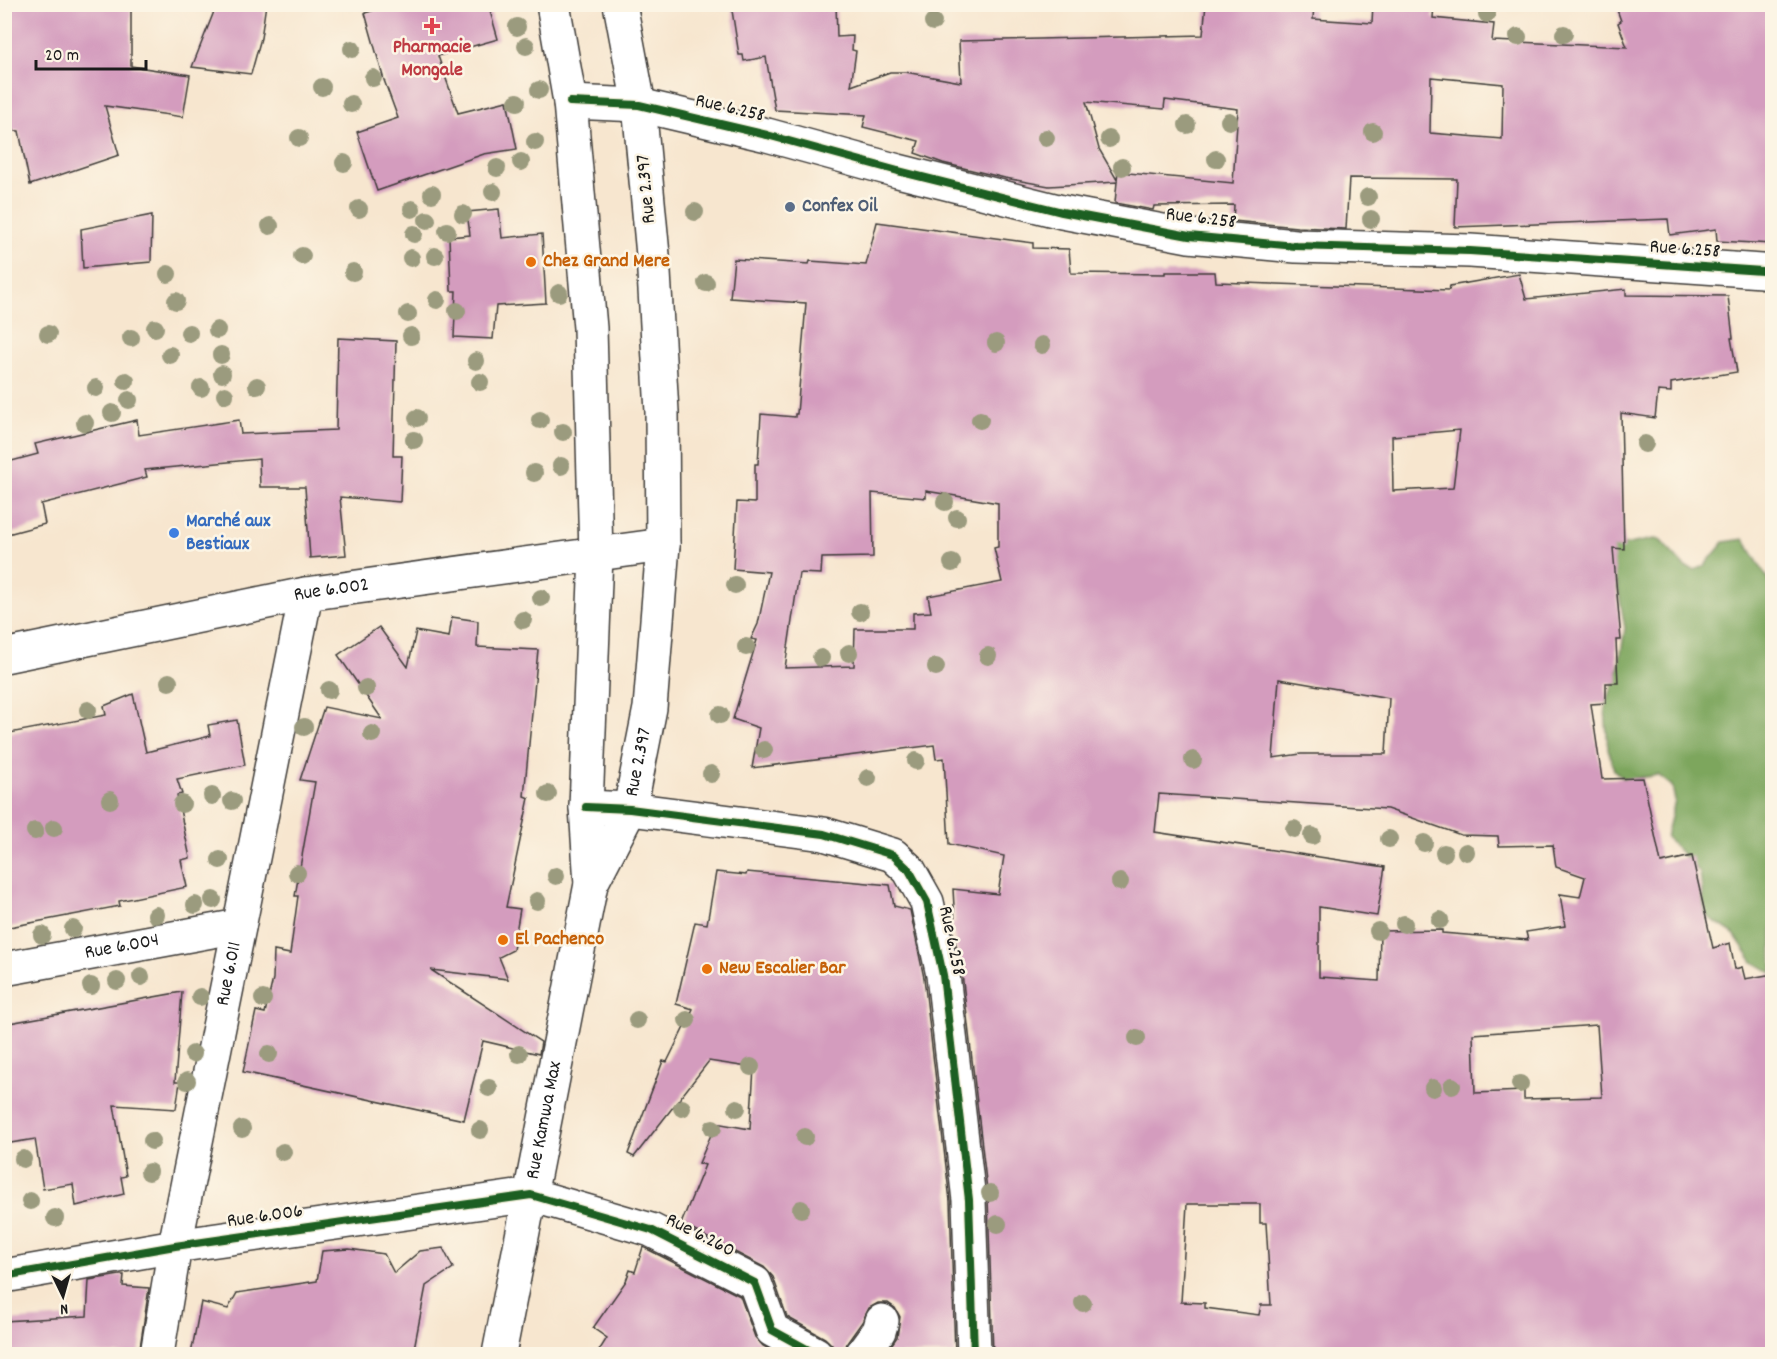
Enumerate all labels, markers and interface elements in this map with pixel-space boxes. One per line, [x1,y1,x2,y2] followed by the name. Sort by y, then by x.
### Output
[425,19,439,33] marker: Pharmacie Mongale
[36,33,146,71] scale bar
[393,34,472,85] place label: Pharmacie Mongale
[45,44,79,69] text: 20 m
[692,87,768,131] street label: Rue 6.258
[630,153,664,225] street label: Rue 2.397
[802,193,878,221] place label: Confex Oil
[783,200,797,214] marker: Confex Oil
[1164,201,1238,237] street label: Rue 6.258
[1649,234,1721,266] street label: Rue 6.258
[543,248,670,276] place label: Chez Grand Mere
[524,255,538,269] marker: Chez Grand Mere
[186,508,271,559] place label: Marché aux Bestiaux
[167,526,181,540] marker: Marché aux Bestiaux
[291,572,371,610] street label: Rue 6.002
[619,726,660,799] street label: Rue 2.397
[930,903,972,979] street label: Rue 6.258
[515,926,604,954] place label: El Pachenco
[83,927,161,968] street label: Rue 6.004
[496,933,510,947] marker: El Pachenco
[210,939,250,1008] street label: Rue 6.011
[719,955,846,983] place label: New Escalier Bar
[700,962,714,976] marker: New Escalier Bar
[519,1058,570,1182] street label: Rue Kamwa Max
[225,1198,305,1236] street label: Rue 6.006
[661,1207,739,1265] street label: Rue 6.260
[33,1266,93,1326] north arrow
[59,1297,69,1320] text: N

